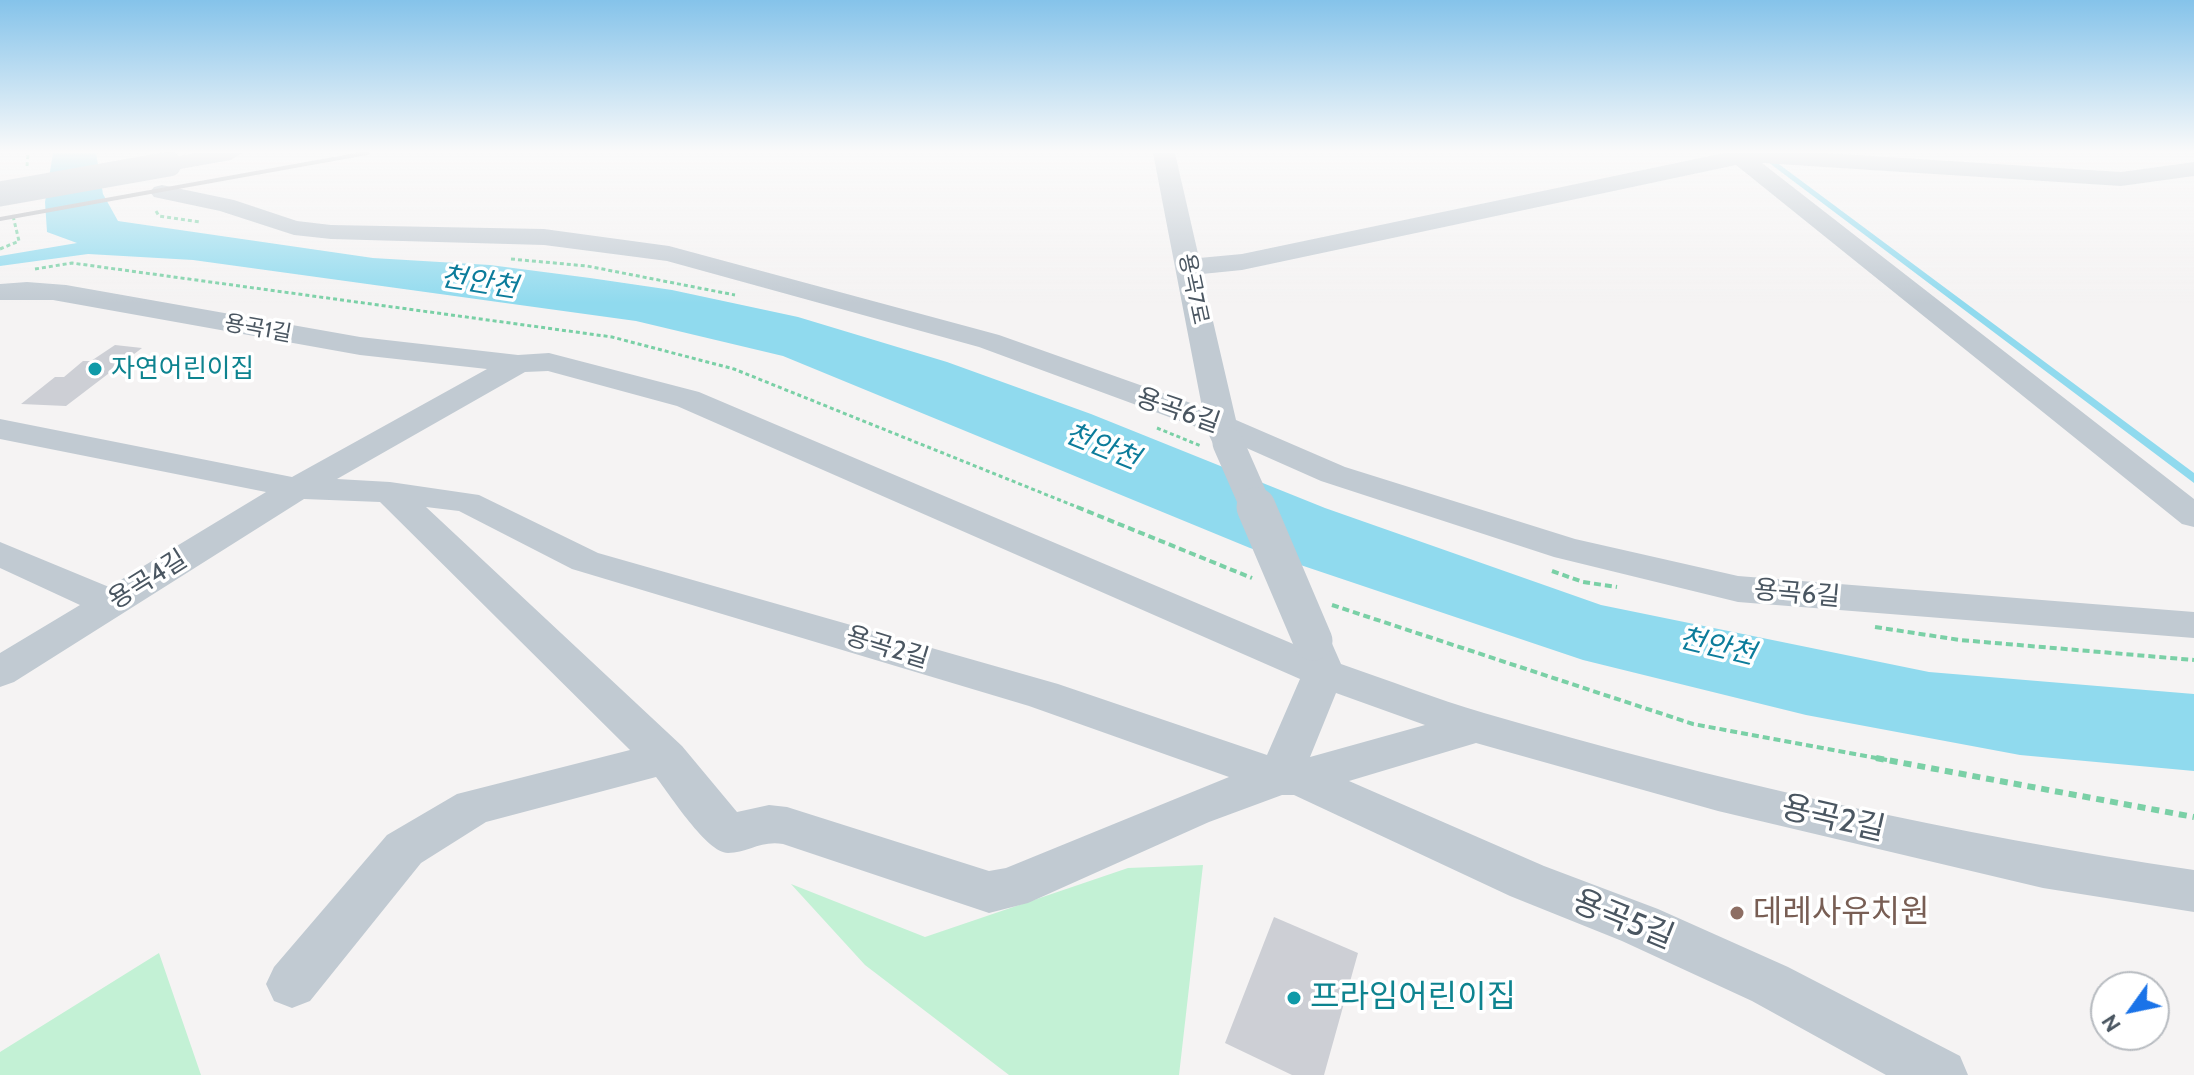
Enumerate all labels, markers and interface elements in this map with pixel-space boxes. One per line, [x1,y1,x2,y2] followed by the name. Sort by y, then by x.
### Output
[1173,251,1213,327] street label: 용곡7로
[438,260,520,306] water label: 천안천
[222,310,294,348] street label: 용곡1길
[111,353,255,385] place label: 자연어린이집
[86,360,104,378] marker: 자연어린이집
[1132,382,1224,440] street label: 용곡6길
[1060,417,1144,477] water label: 천안천
[103,544,193,616] street label: 용곡4길
[1753,575,1841,613] street label: 용곡6길
[842,621,932,675] street label: 용곡2길
[1676,622,1758,672] water label: 천안천
[1777,788,1889,850] street label: 용곡2길
[1567,882,1679,958] street label: 용곡5길
[1753,894,1930,932] place label: 데레사유치원
[1728,904,1746,922] marker: 데레사유치원
[2090,971,2170,1051] north arrow
[1310,979,1516,1017] place label: 프라임어린이집
[1285,989,1303,1007] marker: 프라임어린이집
[2096,1009,2127,1037] text: N

